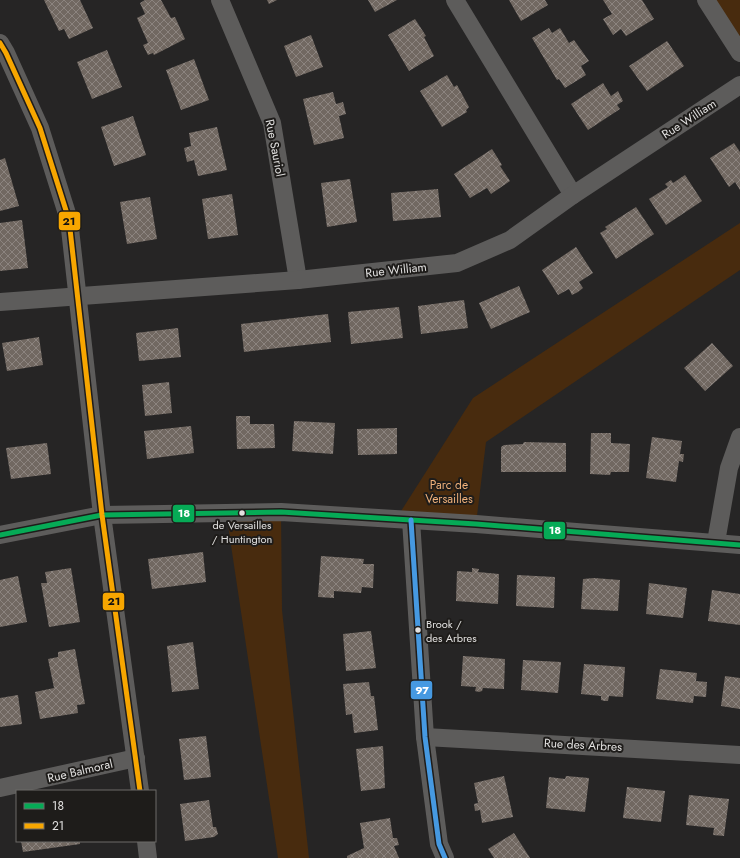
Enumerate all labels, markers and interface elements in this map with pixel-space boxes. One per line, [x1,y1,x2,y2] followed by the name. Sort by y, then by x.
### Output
[658,95,720,143] street label: Rue William
[261,118,289,178] street label: Rue Sauriol
[58,211,81,231] line badge: 21
[63,213,75,229] text: 21
[364,258,428,282] street label: Rue William
[425,476,473,508] park label: Parc de Versailles
[172,504,195,523] line badge: 18
[178,505,190,521] text: 18
[237,508,247,518] marker: de Versailles / Huntington
[212,517,272,547] place label: de Versailles / Huntington
[543,521,566,540] line badge: 18
[549,522,561,538] text: 18
[102,592,125,611] line badge: 21
[108,593,120,609] text: 21
[426,616,477,646] place label: Brook / des Arbres
[413,625,423,635] marker: Brook / des Arbres
[410,680,433,700] line badge: 97
[415,682,429,698] text: 97
[544,734,623,756] street label: Rue des Arbres
[46,755,114,787] street label: Rue Balmoral
[16,790,156,842] legend
[52,797,64,815] text: 18
[52,817,64,835] text: 21

